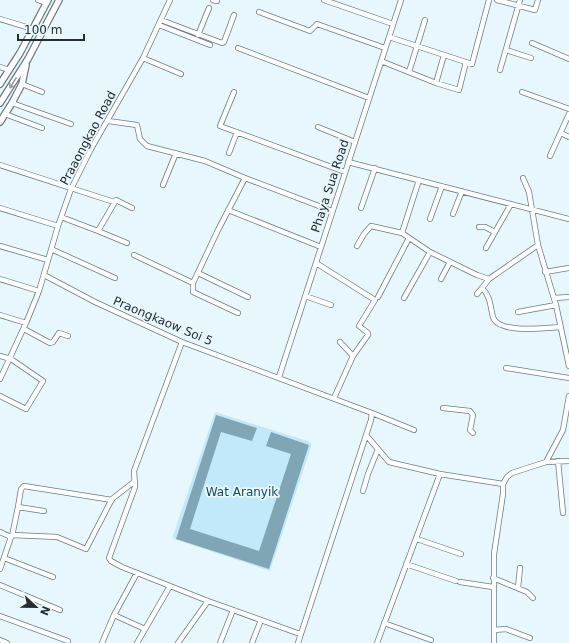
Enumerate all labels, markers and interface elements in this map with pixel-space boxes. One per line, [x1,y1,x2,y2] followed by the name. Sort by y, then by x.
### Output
[18,16,84,42] scale bar
[24,23,62,37] text: 100 m
[9,77,17,88] one-way arrow
[57,89,119,187] street label: Praaongkao Road
[308,138,352,234] street label: Phaya Sua Road
[111,294,215,348] street label: Praongkaow Soi 5
[206,485,278,499] park label: Wat Aranyik
[16,587,56,627] north arrow
[37,604,53,617] text: N

